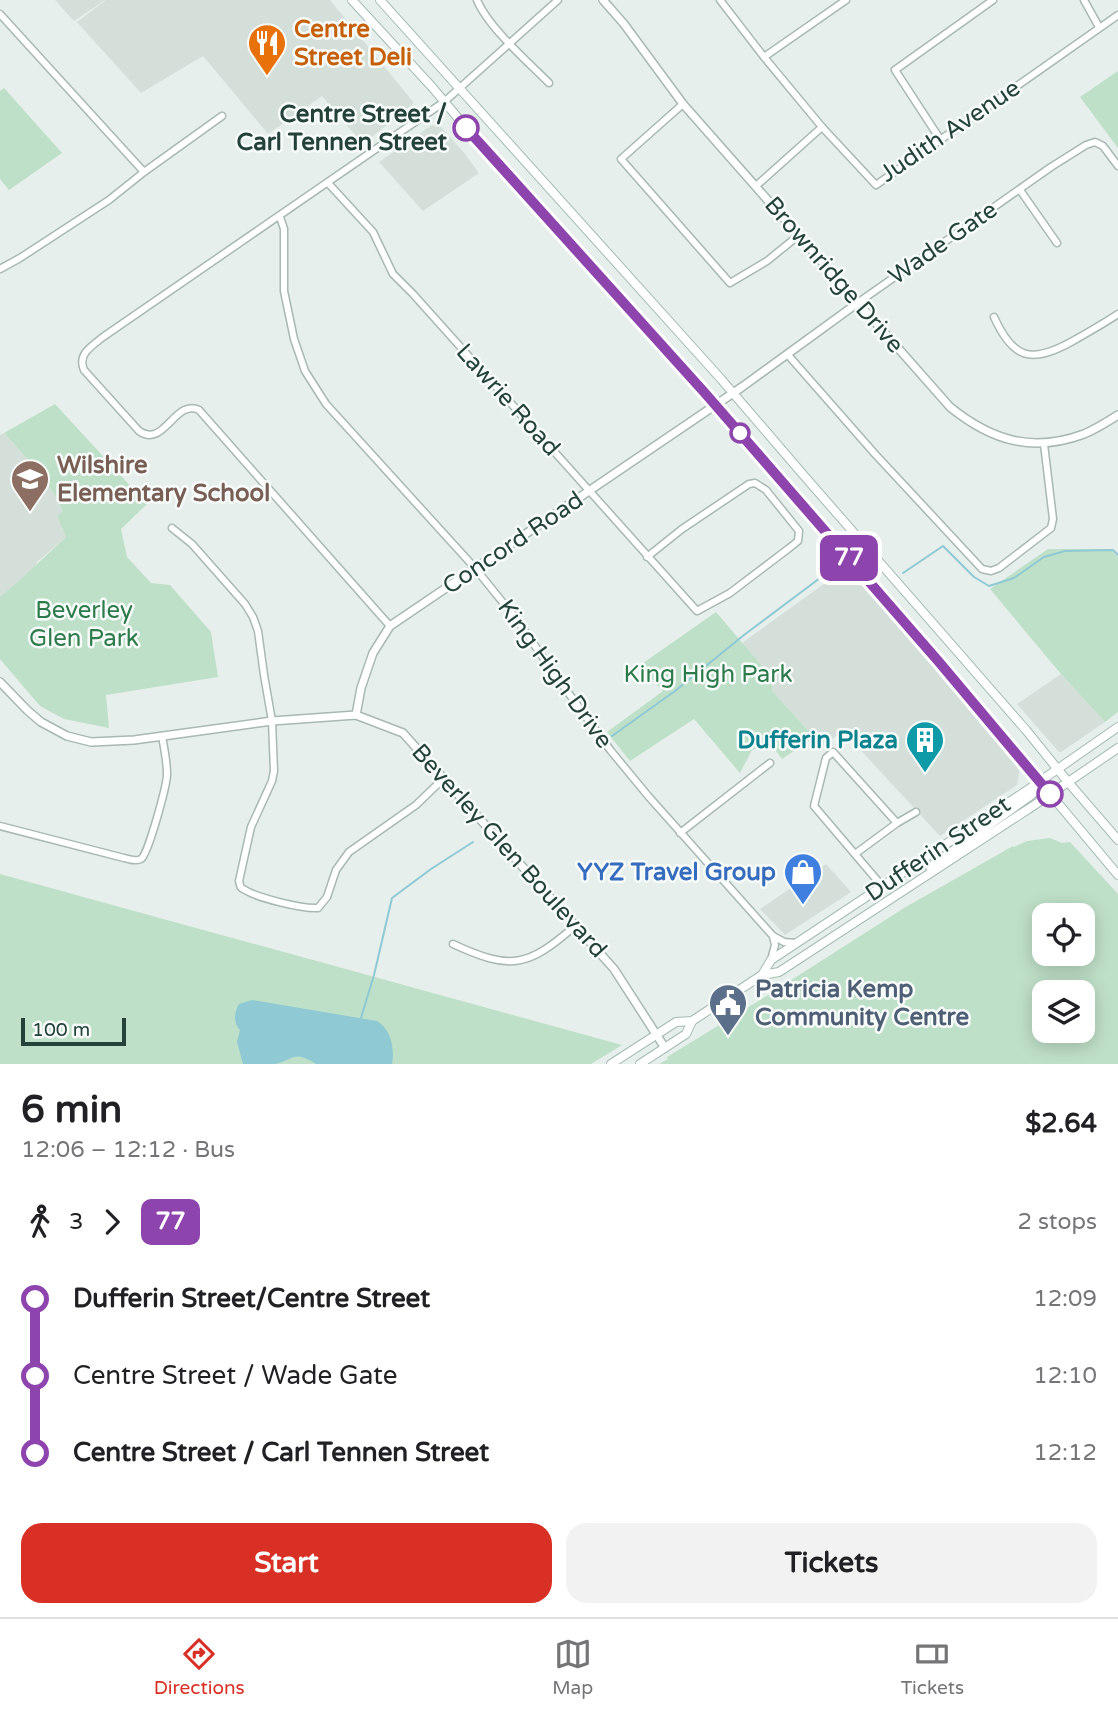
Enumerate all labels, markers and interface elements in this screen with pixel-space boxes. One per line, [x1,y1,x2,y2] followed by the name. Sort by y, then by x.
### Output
[294,15,412,72] place label: Centre Street Deli
[246,22,288,77] restaurant icon: Centre Street Deli
[874,73,1026,189] street label: Judith Avenue
[236,100,448,157] place label: Centre Street / Carl Tennen Street
[453,115,479,141] marker: Centre Street / Carl Tennen Street
[758,191,910,359] street label: Brownridge Drive
[883,195,1003,291] street label: Wade Gate
[450,338,566,462] street label: Lawrie Road
[730,423,750,443] unlabelled marker
[57,451,270,508] place label: Wilshire Elementary School
[9,458,51,513] school or university icon: Wilshire Elementary School
[437,485,589,601] street label: Concord Road
[818,535,880,581] line badge: 77
[834,543,864,572] text: 77
[491,594,619,754] street label: King High Drive
[29,596,139,653] park label: Beverley Glen Park
[623,660,793,689] park label: King High Park
[904,719,946,774] building icon: Dufferin Plaza
[737,726,898,755] place label: Dufferin Plaza
[405,738,613,964] street label: Beverley Glen Boulevard
[1037,781,1063,807] unlabelled marker
[860,790,1016,908] street label: Dufferin Street
[782,851,824,906] shop icon: YYZ Travel Group
[577,858,776,887] place label: YYZ Travel Group
[1032,903,1095,1043] map controls
[1032,903,1095,966] button: locate
[755,975,969,1032] place label: Patricia Kemp Community Centre
[1032,980,1095,1043] button: layers
[707,982,749,1037] public building icon: Patricia Kemp Community Centre
[21,1015,126,1047] scale bar
[32,1019,90,1041] text: 100 m
[21,1087,122,1133] text: 6 min
[1025,1108,1097,1139] text: $2.64
[21,1136,235,1164] text: 12:06 – 12:12 · Bus
[21,1203,59,1241] icon: walk
[93,1203,131,1241] icon: forward
[155,1207,186,1236] text: 77
[69,1208,83,1236] text: 3
[1017,1208,1097,1236] text: 2 stops
[73,1283,430,1314] text: Dufferin Street/Centre Street
[1033,1285,1097,1313] text: 12:09
[73,1360,397,1391] text: Centre Street / Wade Gate
[1033,1362,1097,1390] text: 12:10
[73,1437,489,1468] text: Centre Street / Carl Tennen Street
[1033,1439,1097,1467] text: 12:12
[21,1523,552,1603] button: Start
[566,1523,1097,1603] button: Tickets
[154,1635,245,1699] tab: Directions
[552,1635,593,1699] tab: Map
[901,1635,964,1699] tab: Tickets

